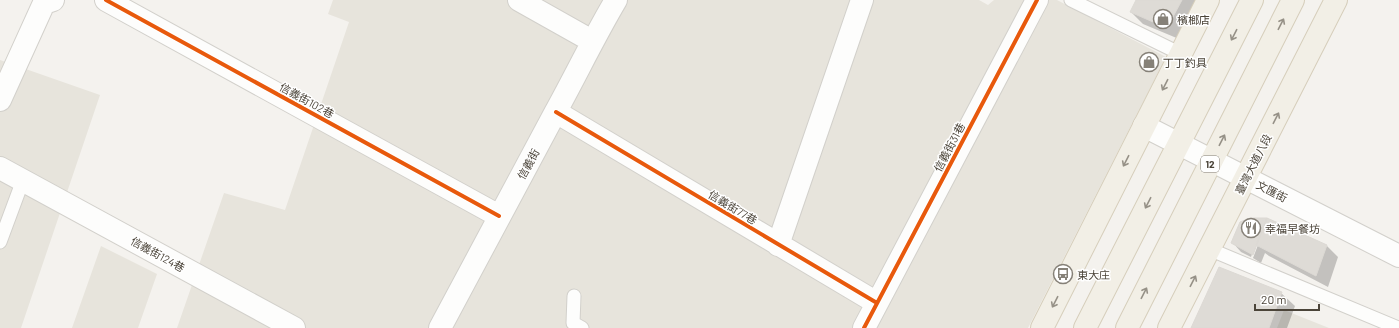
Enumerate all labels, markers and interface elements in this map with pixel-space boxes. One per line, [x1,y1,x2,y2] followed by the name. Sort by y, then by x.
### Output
[1152,8,1174,30] shop icon: 檳榔店
[1177,13,1210,26] place label: 檳榔店
[1278,18,1285,30] one-way arrow
[1230,29,1237,41] one-way arrow
[1138,51,1160,73] shop icon: 丁丁釣具
[1163,56,1207,69] place label: 丁丁釣具
[1161,78,1168,90] one-way arrow
[278,80,336,120] street label: 信義街102巷
[1273,112,1280,124] one-way arrow
[931,120,967,174] street label: 信義街31巷
[1232,132,1274,196] street label: 臺灣大道八段
[1219,134,1227,146] one-way arrow
[514,146,542,182] street label: 信義街
[1122,155,1129,167] one-way arrow
[1201,156,1219,172] road number: 12
[1254,178,1290,204] street label: 文匯街
[706,187,760,227] street label: 信義街77巷
[1144,197,1151,209] one-way arrow
[1240,217,1262,239] restaurant icon: 幸福早餐坊
[1265,222,1320,235] place label: 幸福早餐坊
[129,234,187,274] street label: 信義街124巷
[1052,263,1074,285] bus stop icon: 東大庄
[1077,268,1110,281] place label: 東大庄
[1190,275,1197,287] one-way arrow
[1255,286,1319,312] scale bar
[1141,287,1149,299] one-way arrow
[1261,292,1287,306] text: 20 m
[1051,296,1058,308] one-way arrow

